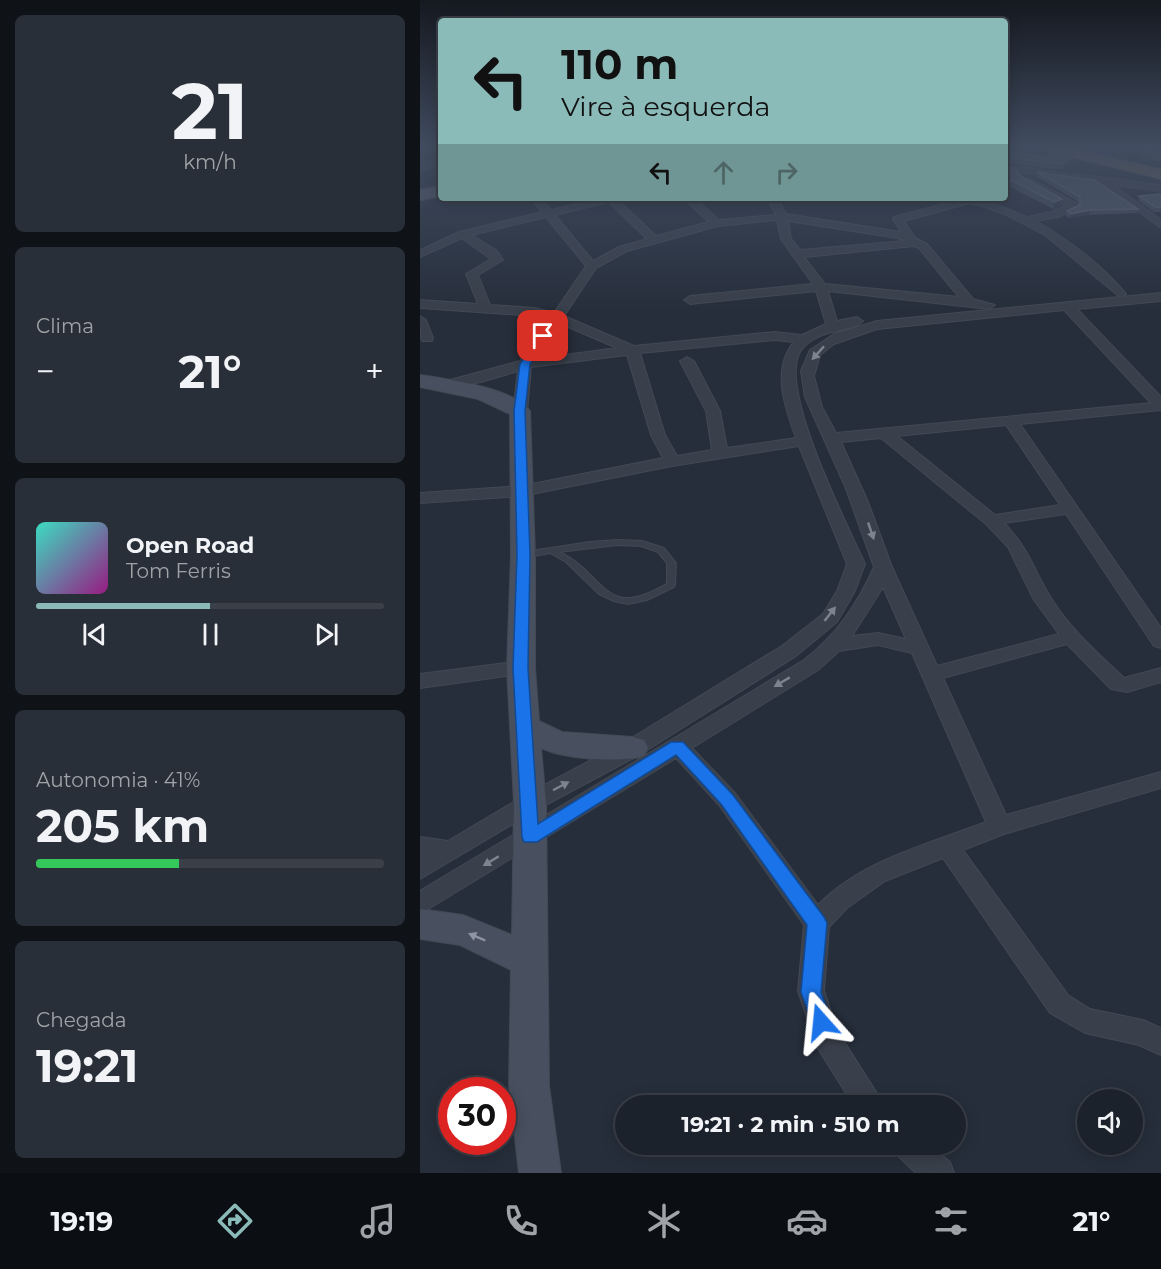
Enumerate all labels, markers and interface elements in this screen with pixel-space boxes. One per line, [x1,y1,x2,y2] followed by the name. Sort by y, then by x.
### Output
[561,38,678,90] text: 110 m
[462,42,540,120] icon: left
[172,63,248,159] text: 21
[561,90,770,123] text: Vire à esquerda
[183,150,237,174] text: km/h
[644,156,677,189] icon: left
[707,156,740,189] icon: ahead
[770,156,803,189] icon: right
[517,310,568,361] pin
[36,314,94,338] text: Clima
[526,319,559,352] icon: arrive
[178,344,242,399] text: 21°
[811,345,824,360] one-way arrow
[36,351,55,391] text: −
[365,351,384,391] text: +
[867,522,877,540] one-way arrow
[126,532,254,559] text: Open Road
[126,559,231,583] text: Tom Ferris
[824,606,837,622] one-way arrow
[78,618,111,651] icon: previous
[194,618,227,651] icon: pause
[310,618,343,651] icon: next
[774,677,790,688] one-way arrow
[36,768,200,792] text: Autonomia · 41%
[553,781,570,791] one-way arrow
[36,798,209,853] text: 205 km
[483,856,499,867] one-way arrow
[468,932,486,942] one-way arrow
[789,990,853,1054] position arrow
[36,1008,127,1032] text: Chegada
[36,1038,138,1093] text: 19:21
[438,1077,516,1155] speed limit sign: 30
[1077,1089,1143,1155] map controls
[1077,1089,1143,1155] button: sound
[681,1111,900,1138] text: 19:21 · 2 min · 510 m
[214,1200,256,1242] icon: directions
[357,1200,399,1242] icon: music
[500,1200,542,1242] icon: phone
[643,1200,685,1242] icon: climate
[786,1200,828,1242] icon: car
[930,1200,972,1242] icon: filters
[51,1205,113,1238] text: 19:19
[1073,1205,1110,1238] text: 21°

